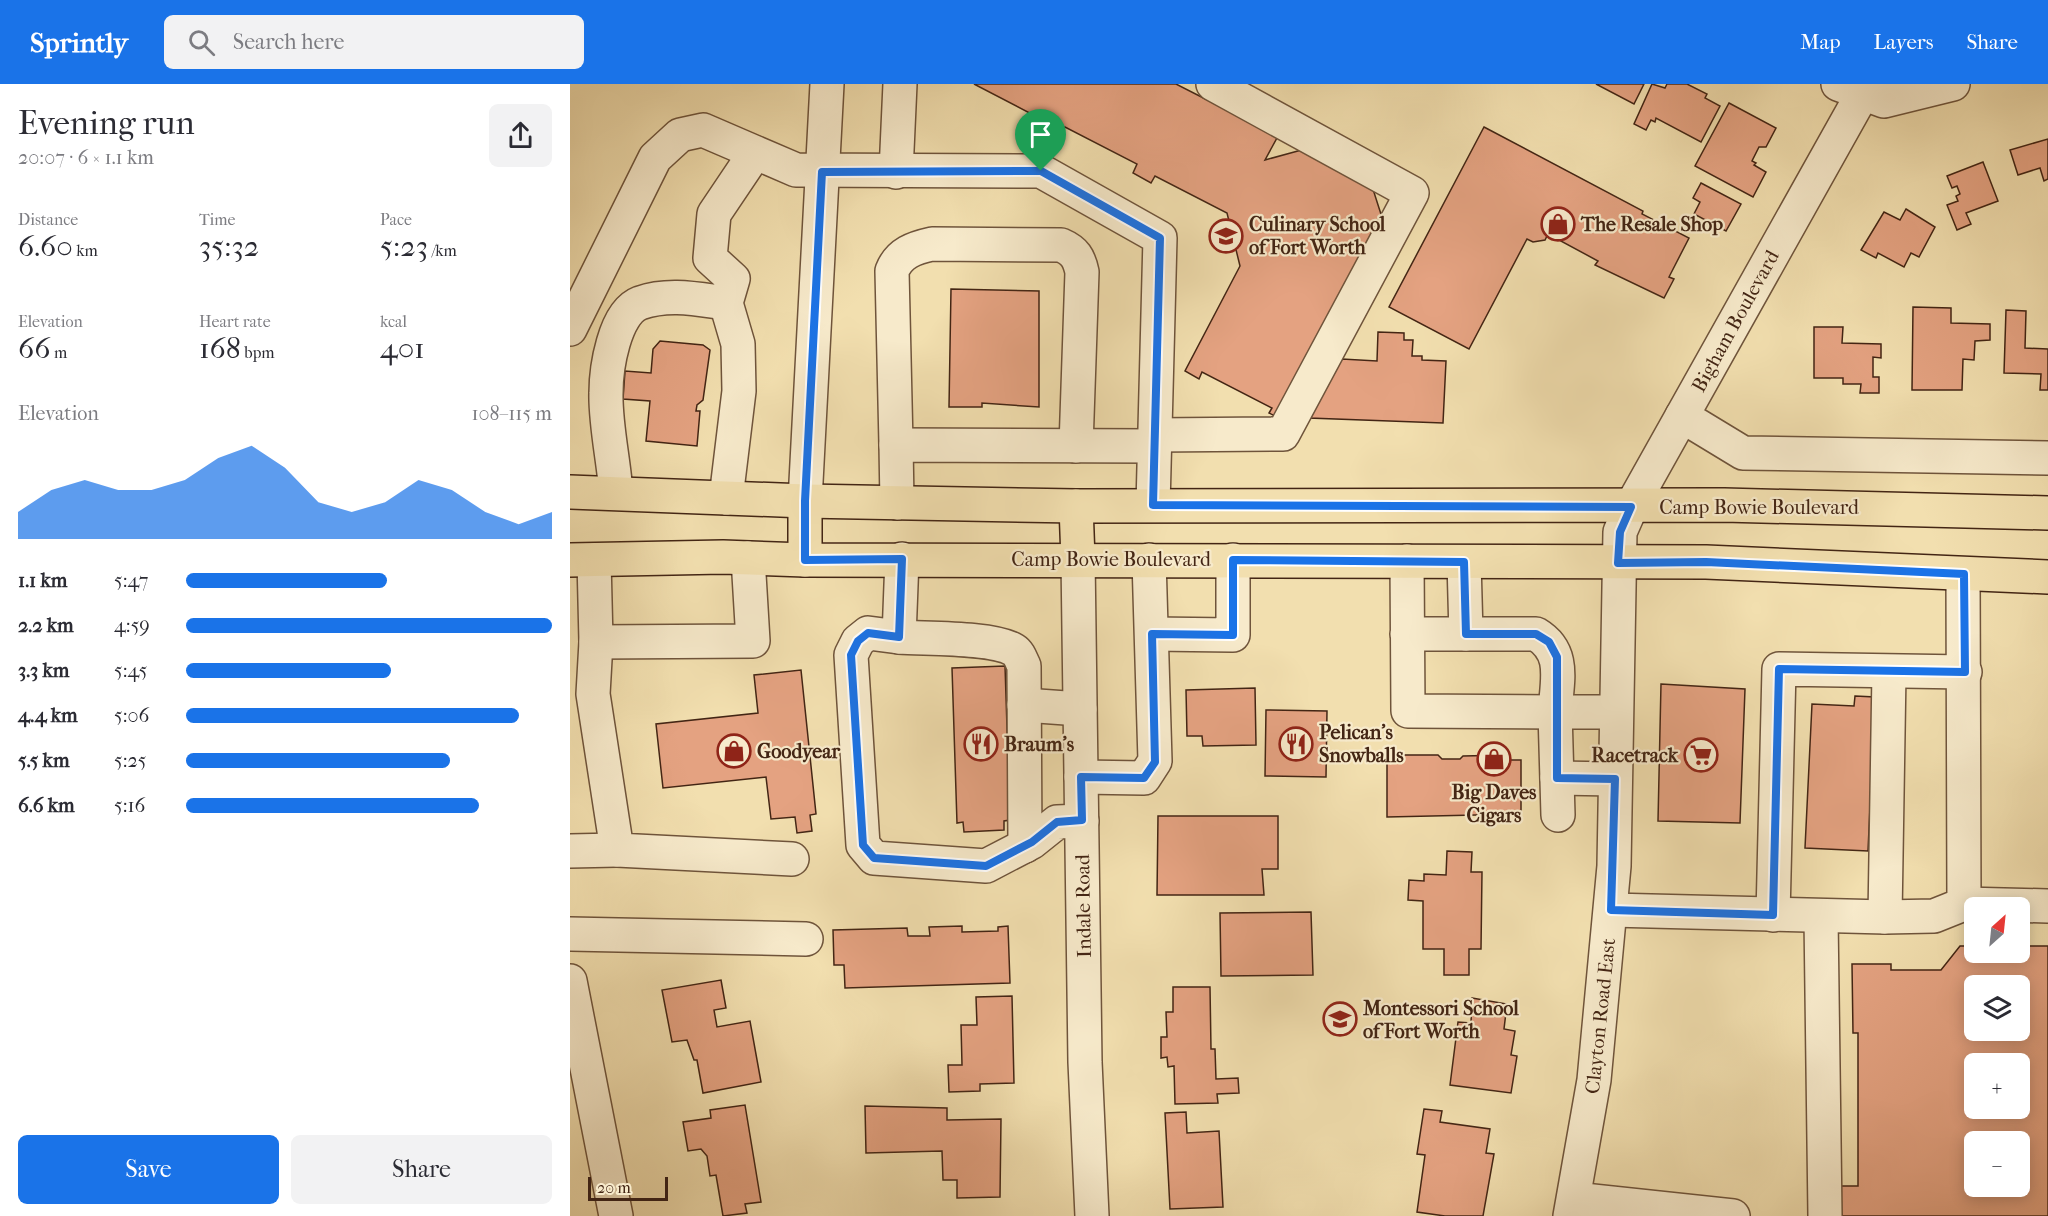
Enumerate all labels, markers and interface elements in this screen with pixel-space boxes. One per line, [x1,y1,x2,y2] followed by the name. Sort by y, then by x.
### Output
[164,15,584,69] search box
[30,26,128,59] text: Sprintly
[185,26,218,59] icon: search
[233,29,344,55] text: Search here
[1800,30,1841,54] text: Map
[1874,30,1933,54] text: Layers
[1966,30,2018,54] text: Share
[18,104,195,143] text: Evening run
[489,104,552,167] button: share
[1015,109,1066,171] pin
[1024,118,1057,151] icon: arrive
[18,146,154,169] text: 20:07 · 6 × 1.1 km
[1540,206,1576,242] shop icon: The Resale Shop
[18,210,78,229] text: Distance
[199,210,235,229] text: Time
[380,210,412,229] text: Pace
[1249,213,1386,259] place label: Culinary School of Fort Worth
[1580,213,1723,236] place label: The Resale Shop
[1208,218,1244,254] school or university icon: Culinary School of Fort Worth
[18,229,73,264] text: 6.60
[199,229,259,264] text: 35:32
[380,229,428,264] text: 5:23
[73,241,98,260] text: km
[428,241,457,260] text: /km
[1687,245,1784,396] street label: Bigham Boulevard
[18,312,83,331] text: Elevation
[199,312,271,331] text: Heart rate
[380,312,407,331] text: kcal
[18,331,51,366] text: 66
[199,331,241,366] text: 168
[380,331,425,366] text: 401
[51,343,67,362] text: m
[241,343,275,362] text: bpm
[18,402,99,425] text: Elevation
[471,402,552,425] text: 108–115 m
[1659,496,1860,519] street label: Camp Bowie Boulevard
[1011,548,1212,571] street label: Camp Bowie Boulevard
[18,569,67,592] text: 1.1 km
[114,569,148,592] text: 5:47
[18,614,74,637] text: 2.2 km
[114,614,150,637] text: 4:59
[18,659,69,682] text: 3.3 km
[114,659,147,682] text: 5:45
[18,704,78,727] text: 4.4 km
[114,704,149,727] text: 5:06
[1319,721,1404,767] place label: Pelican's Snowballs
[963,726,999,762] restaurant icon: Braum's
[1278,726,1314,762] restaurant icon: Pelican's Snowballs
[716,733,752,769] shop icon: Goodyear
[1004,733,1075,756] place label: Braum's
[1683,737,1719,773] supermarket icon: Racetrack
[757,740,840,763] place label: Goodyear
[1476,741,1512,777] shop icon: Big Daves Cigars
[1591,744,1679,767] place label: Racetrack
[18,749,70,772] text: 5.5 km
[114,749,146,772] text: 5:25
[1452,781,1537,827] place label: Big Daves Cigars
[18,794,75,817] text: 6.6 km
[114,794,145,817] text: 5:16
[1071,853,1096,958] street label: Indale Road
[1964,897,2030,963] north arrow
[1964,897,2030,1197] map controls
[1581,937,1620,1095] street label: Clayton Road East
[1964,975,2030,1041] button: layers
[1362,997,1519,1043] place label: Montessori School of Fort Worth
[1322,1001,1358,1037] school or university icon: Montessori School of Fort Worth
[1964,1053,2030,1119] button: +
[1964,1131,2030,1197] button: −
[18,1135,279,1204] button: Save
[291,1135,552,1204] button: Share
[588,1174,668,1202] scale bar
[597,1178,631,1197] text: 20 m

